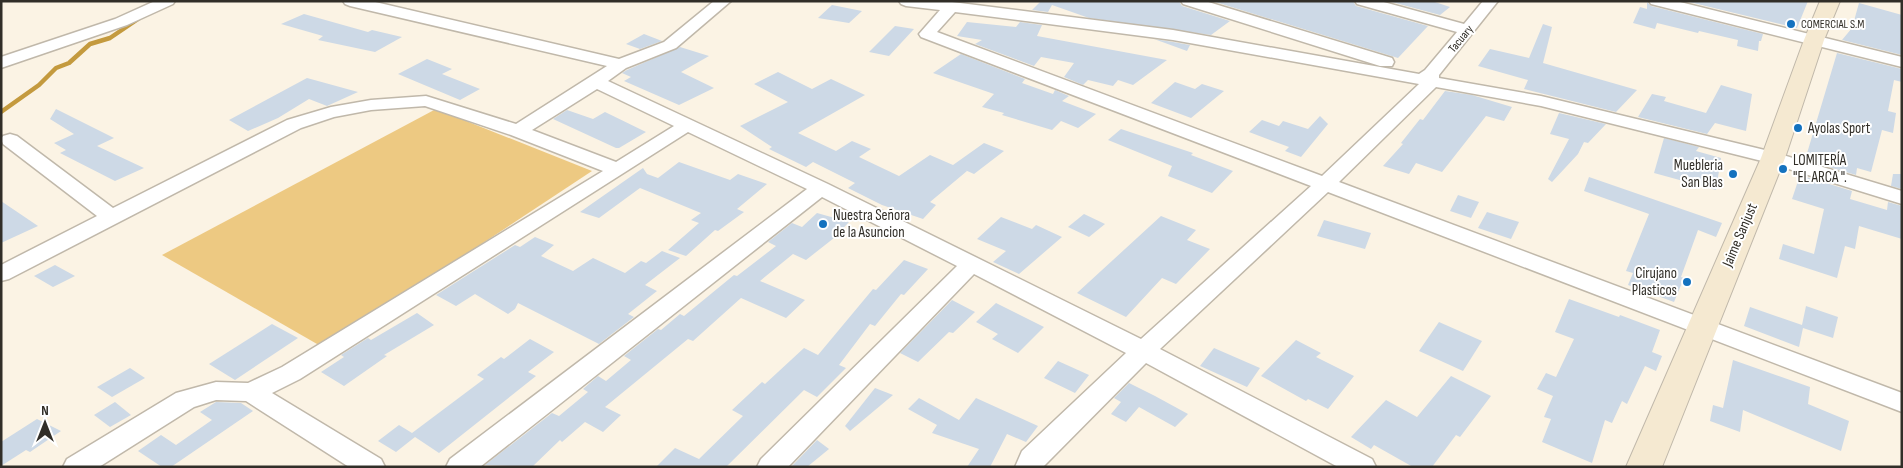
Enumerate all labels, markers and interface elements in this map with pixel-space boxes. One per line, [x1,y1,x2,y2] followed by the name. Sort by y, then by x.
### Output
[1801,17,1864,32] place label: COMERCIAL S.M
[1785,18,1797,30] marker: COMERCIAL S.M
[1445,22,1477,56] street label: Tacuary
[1807,119,1871,138] place label: Ayolas Sport
[1792,122,1804,134] marker: Ayolas Sport
[1793,151,1847,187] place label: LOMITERÍA "EL ARCA ".
[1674,156,1723,192] place label: Muebleria San Blas
[1777,163,1789,175] marker: LOMITERÍA "EL ARCA ".
[1727,168,1739,180] marker: Muebleria San Blas
[1718,200,1762,271] street label: Jaime Sanjust
[833,206,910,242] place label: Nuestra Señora de la Asuncion
[817,218,829,230] marker: Nuestra Señora de la Asuncion
[1632,264,1677,300] place label: Cirujano Plasticos
[1681,276,1693,288] marker: Cirujano Plasticos
[20,398,70,448] north arrow
[41,402,49,419] text: N

